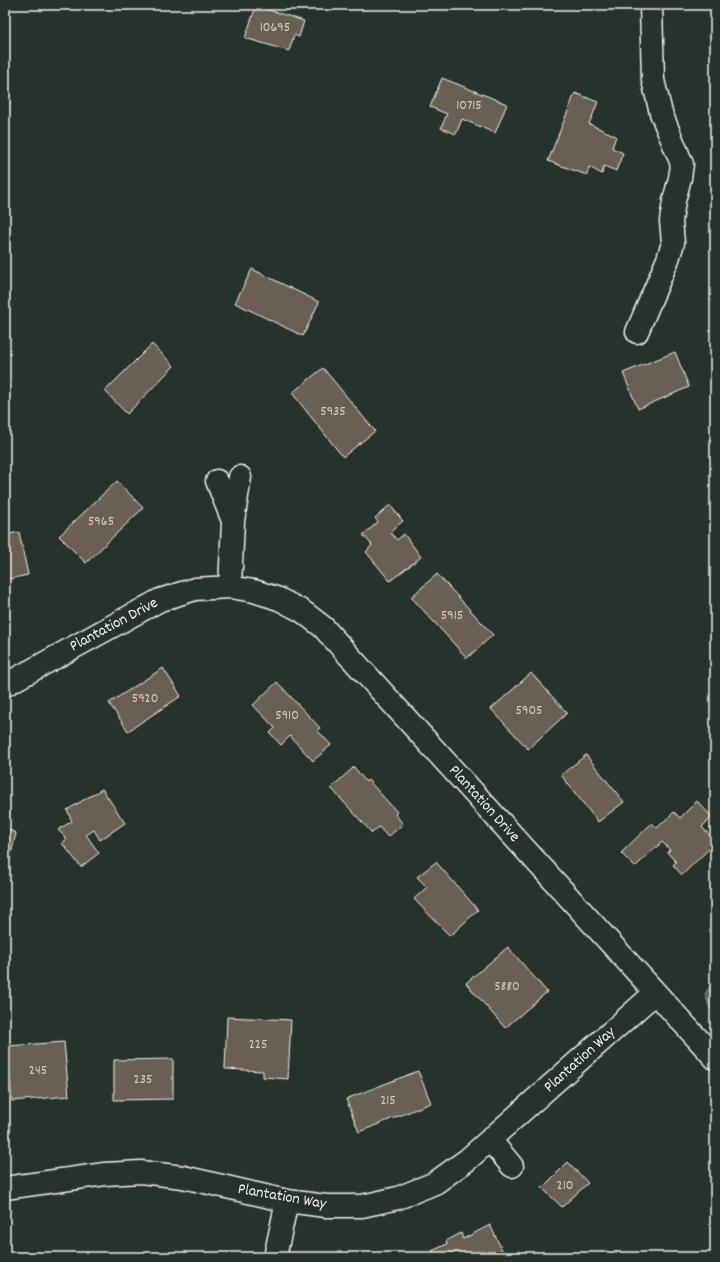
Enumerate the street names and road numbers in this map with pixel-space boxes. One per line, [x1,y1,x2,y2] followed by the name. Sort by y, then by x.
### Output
[66,592,162,658] street label: Plantation Drive
[443,760,525,848] street label: Plantation Drive
[539,1021,621,1099] street label: Plantation Way
[236,1178,329,1216] street label: Plantation Way

